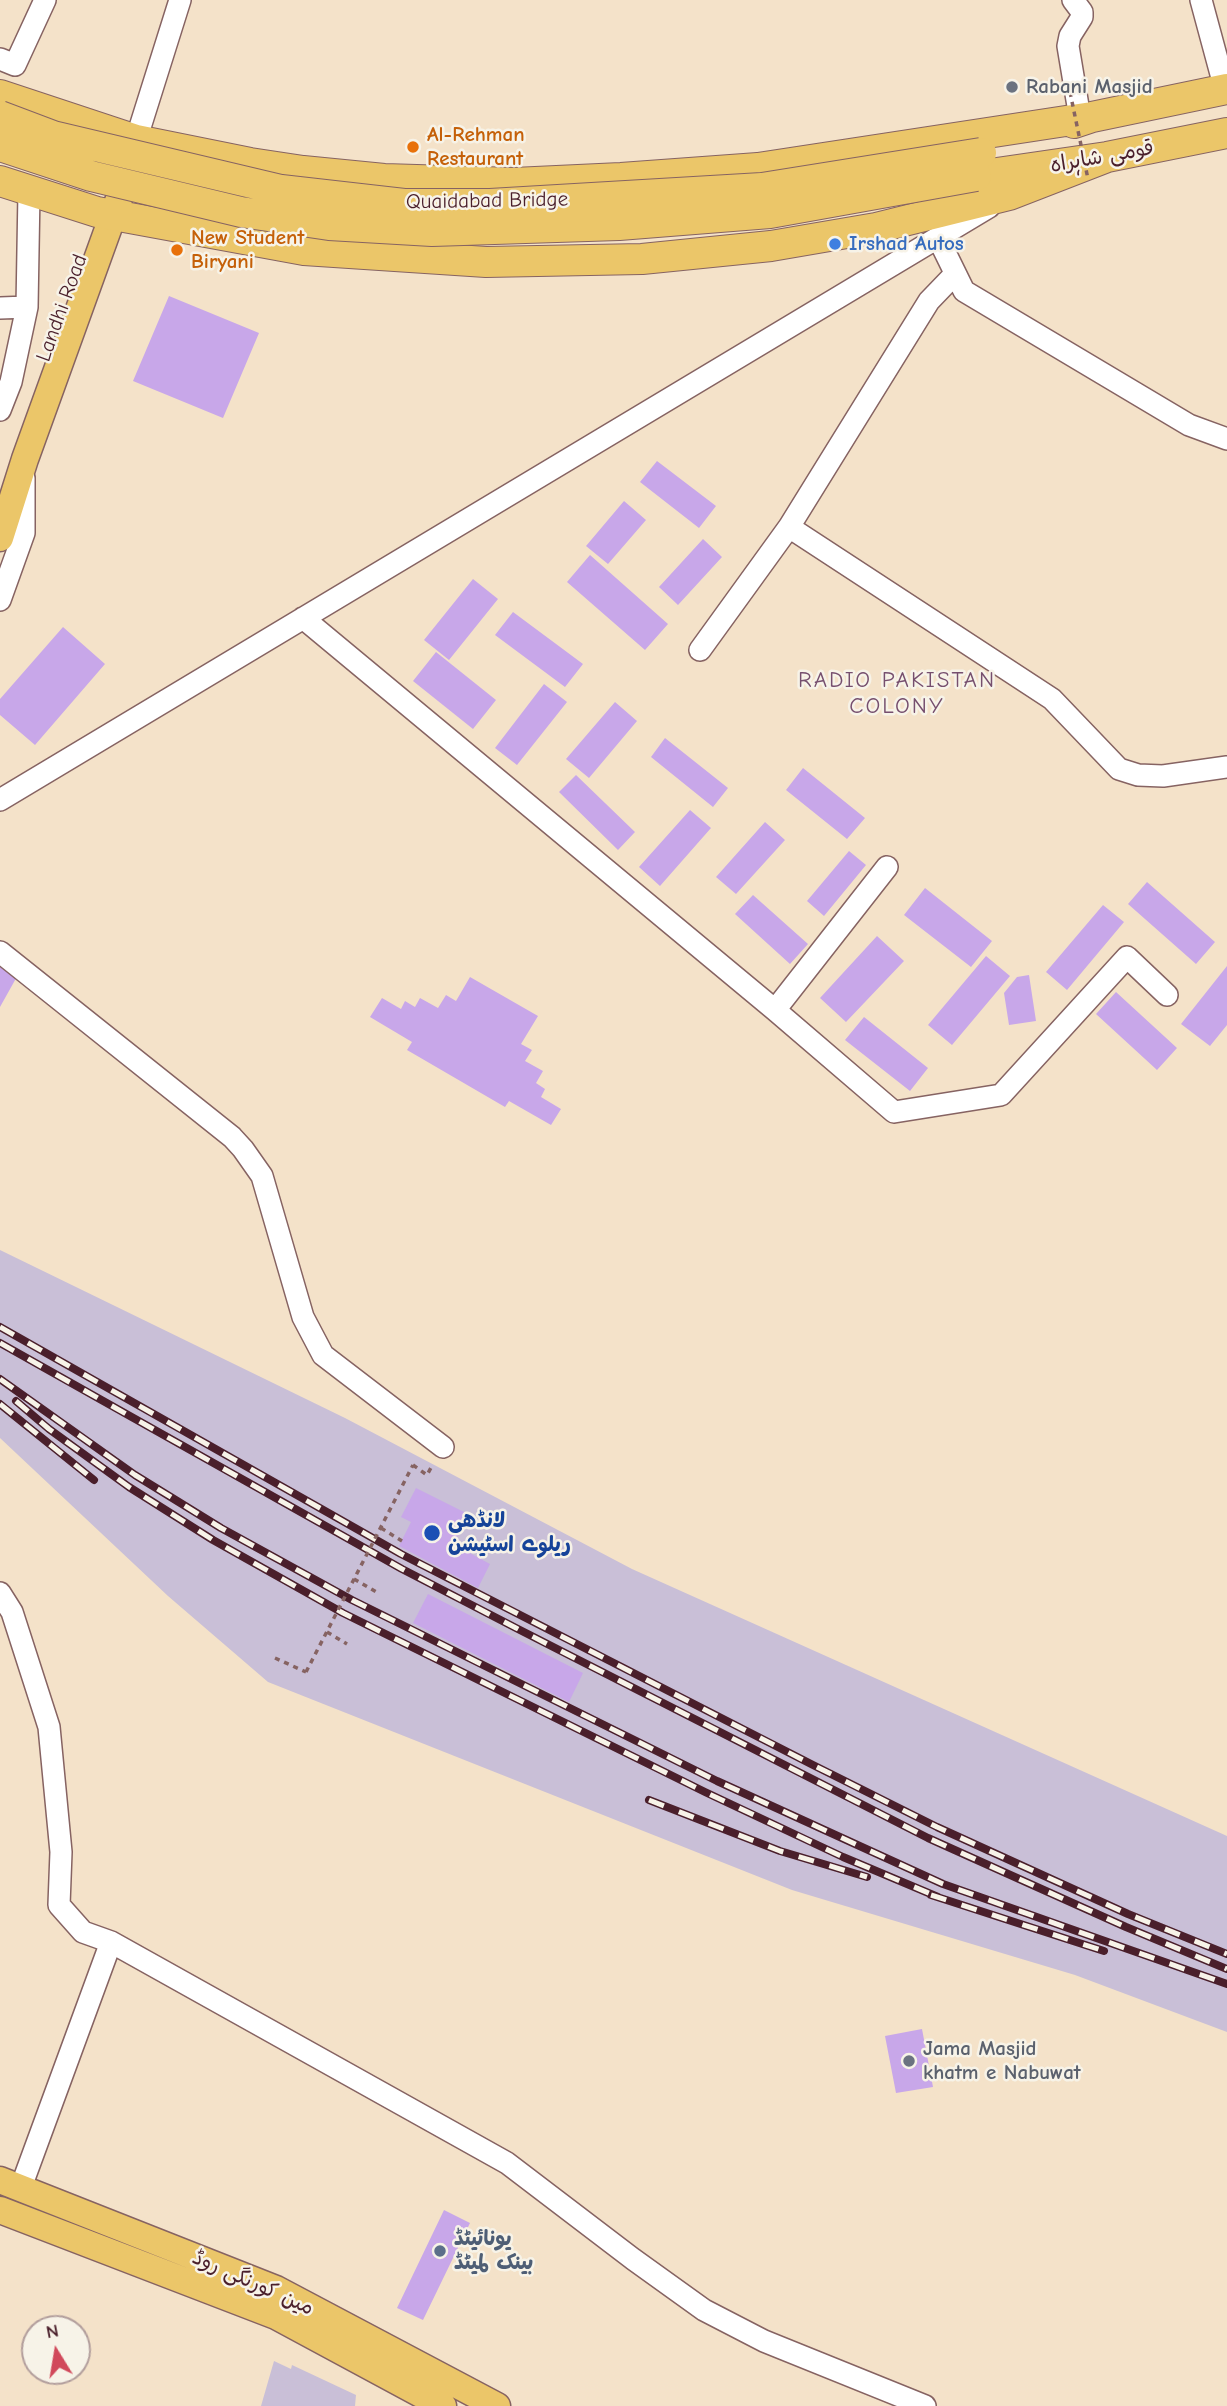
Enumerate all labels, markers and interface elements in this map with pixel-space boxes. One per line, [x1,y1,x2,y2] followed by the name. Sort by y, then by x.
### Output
[1026,74,1153,100] place label: Rabani Masjid
[1004,79,1020,95] marker: Rabani Masjid
[427,122,525,172] place label: Al-Rehman Restaurant
[1048,136,1156,178] street label: قومی شاہراہ
[405,139,421,155] marker: Al-Rehman Restaurant
[406,187,568,215] street label: Quaidabad Bridge
[191,225,304,275] place label: New Student Biryani
[849,231,964,257] place label: Irshad Autos
[827,236,843,252] marker: Irshad Autos
[169,242,185,258] marker: New Student Biryani
[31,251,93,365] street label: Landhi Road
[800,666,994,720] district label: RADIO PAKISTAN COLONY
[448,1508,571,1558] place label: لانڈھی ریلوے اسٹیشن
[422,1523,442,1543] marker: لانڈھی ریلوے اسٹیشن
[923,2036,1081,2086] place label: Jama Masjid khatm e Nabuwat
[901,2053,917,2069] marker: Jama Masjid khatm e Nabuwat
[454,2226,533,2276] place label: یونائیٹڈ بینک لمیٹڈ
[432,2243,448,2259] marker: یونائیٹڈ بینک لمیٹڈ
[188,2245,318,2321] street label: مین کورنگی روڈ
[21,2315,91,2385] north arrow
[44,2319,61,2343] text: N

